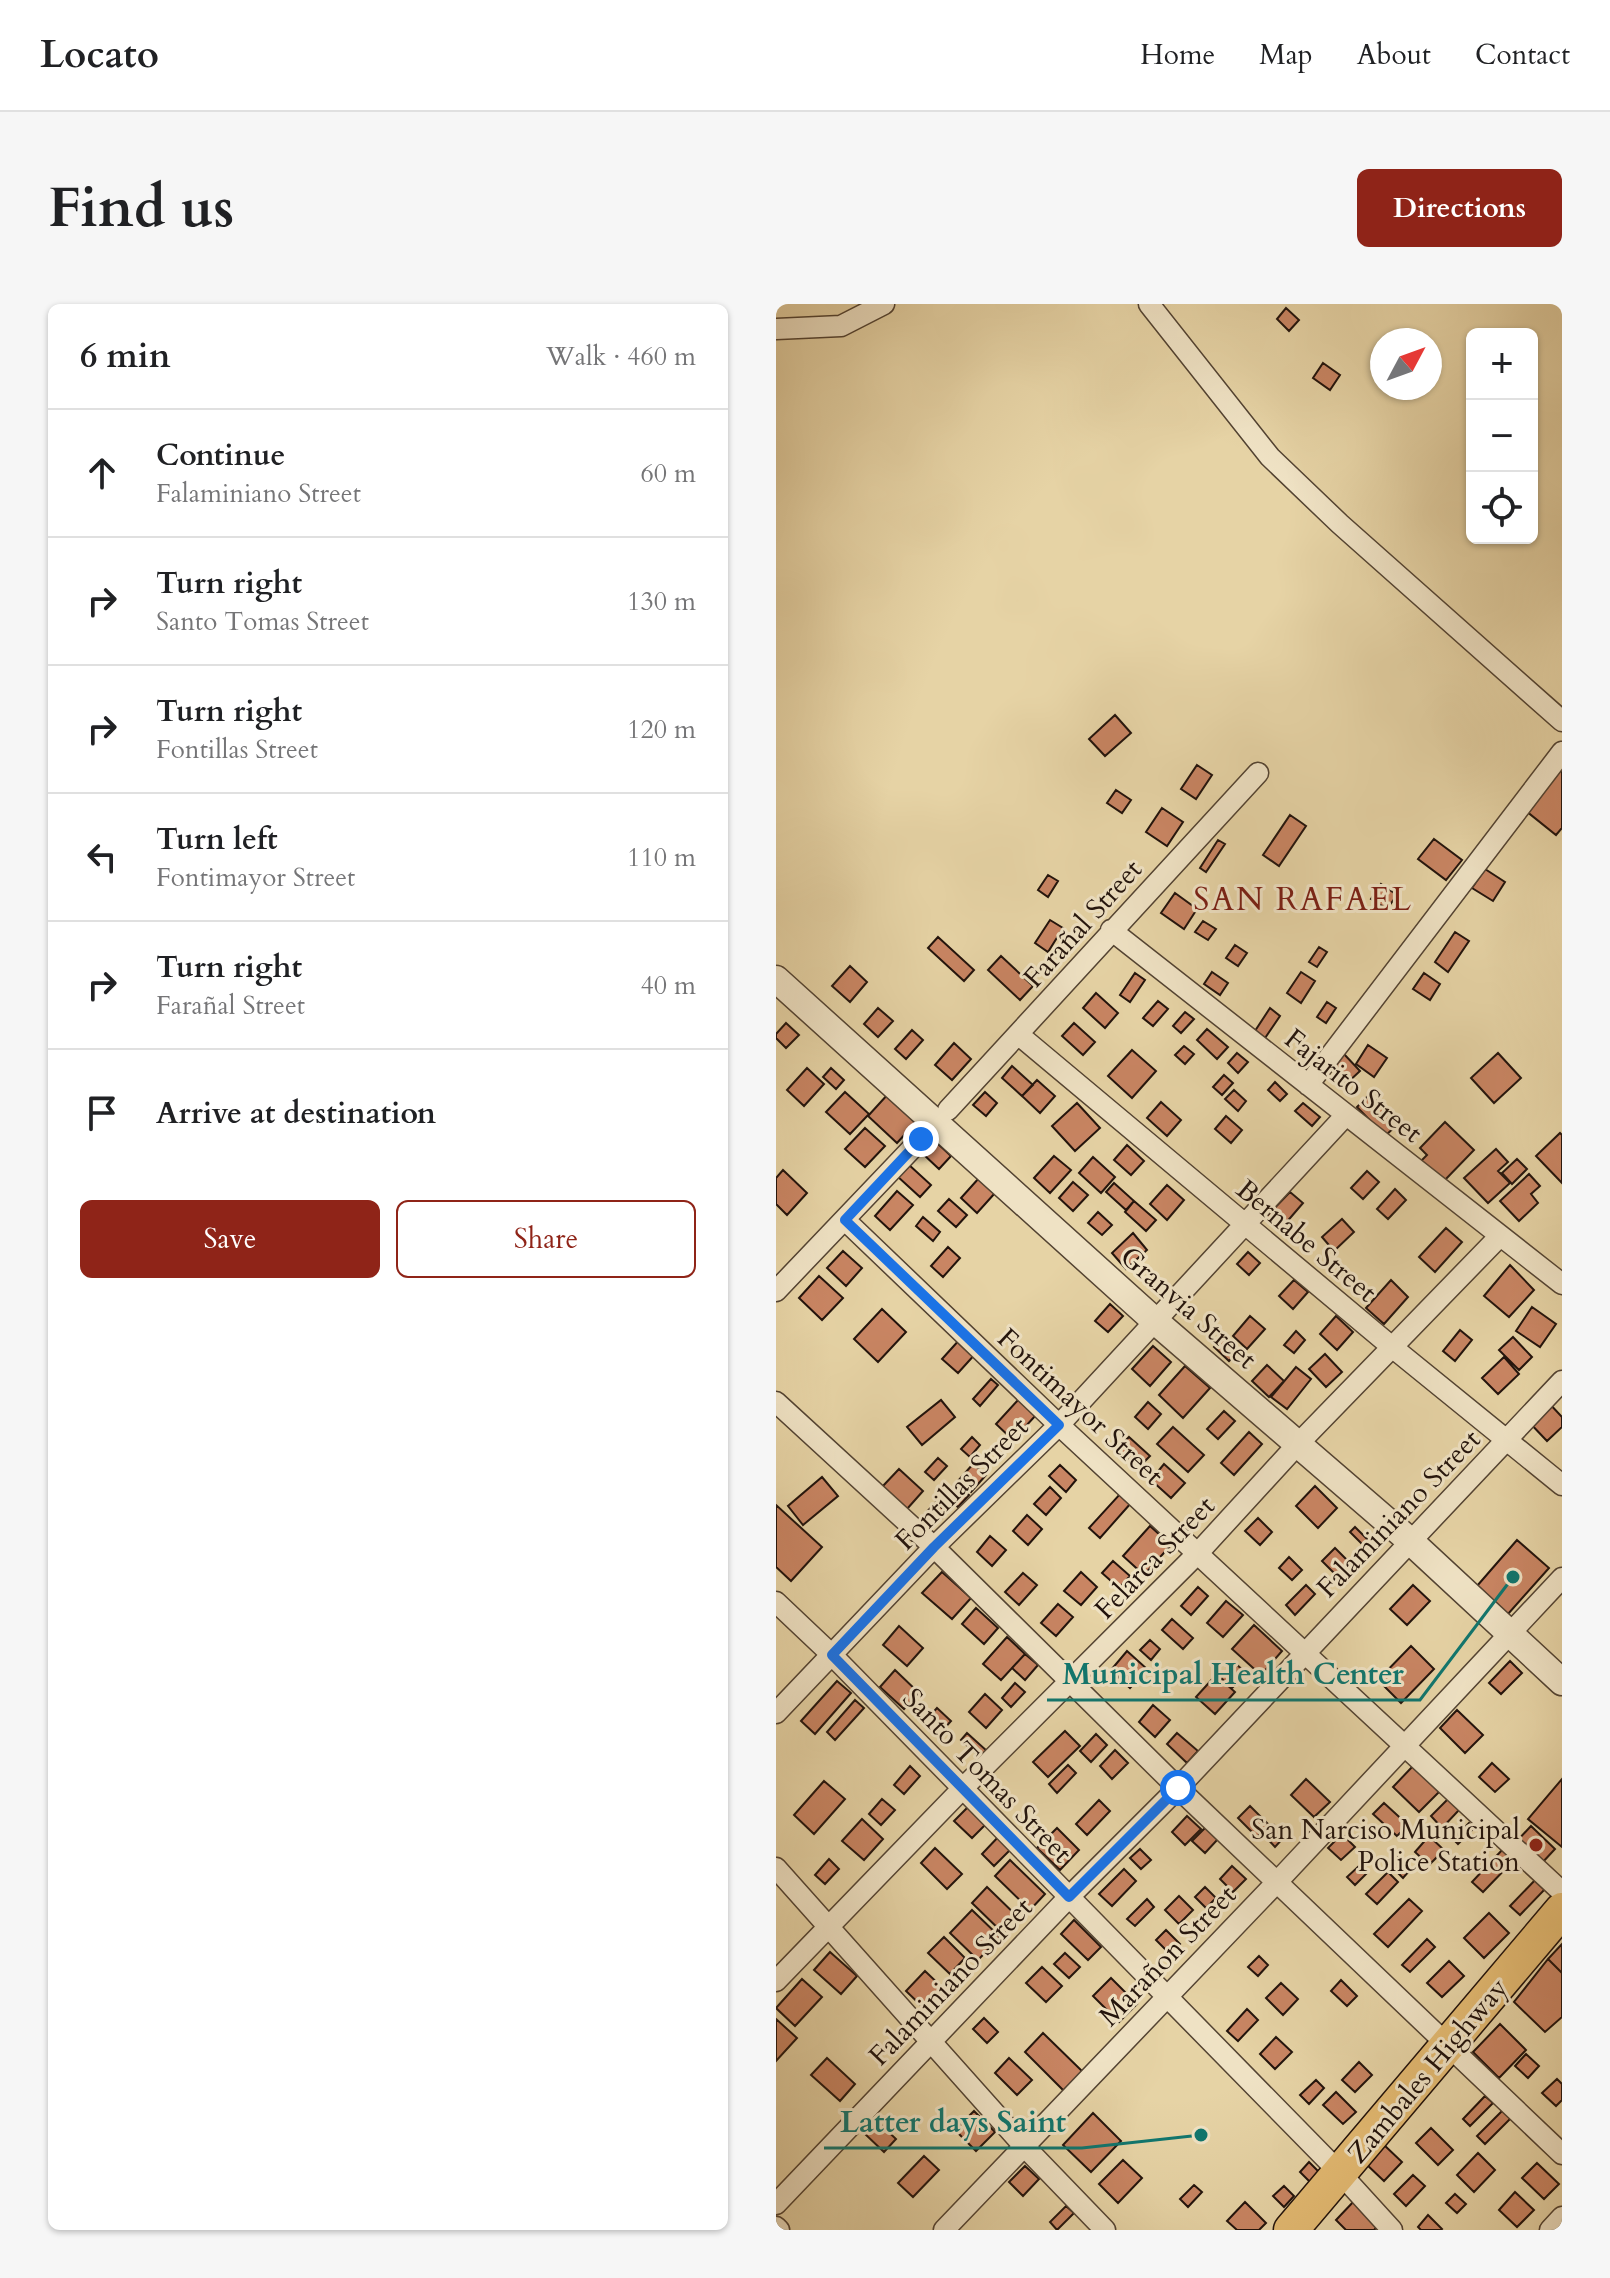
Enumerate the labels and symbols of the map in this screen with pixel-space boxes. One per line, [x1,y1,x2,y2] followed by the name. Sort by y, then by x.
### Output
[1370,328,1442,400] north arrow
[1015,851,1151,996] street label: Farañal Street
[1193,878,1413,922] district label: SAN RAFAEL
[1277,1020,1430,1152] street label: Fajarito Street
[903,1121,939,1157] route end
[1228,1171,1385,1311] street label: Bernabe Street
[1112,1238,1265,1378] street label: Granvia Street
[989,1320,1172,1494] street label: Fontimayor Street
[887,1409,1037,1559] street label: Fontillas Street
[1308,1421,1489,1606] street label: Falaminiano Street
[1086,1488,1223,1628] street label: Felarca Street
[1047,1646,1420,1700] callout: Municipal Health Center
[1062,1654,1405,1695] text: Municipal Health Center
[894,1680,1081,1871] street label: Santo Tomas Street
[1160,1770,1196,1806] route start
[1251,1811,1520,1881] place label: San Narciso Municipal Police Station
[1527,1836,1545,1854] marker: San Narciso Municipal Police Station
[1091,1877,1245,2035] street label: Marañon Street
[860,1889,1041,2074] street label: Falaminiano Street
[1339,1970,1517,2171] street label: Zambales Highway
[824,2094,1082,2148] callout: Latter days Saint
[840,2102,1066,2143] text: Latter days Saint

